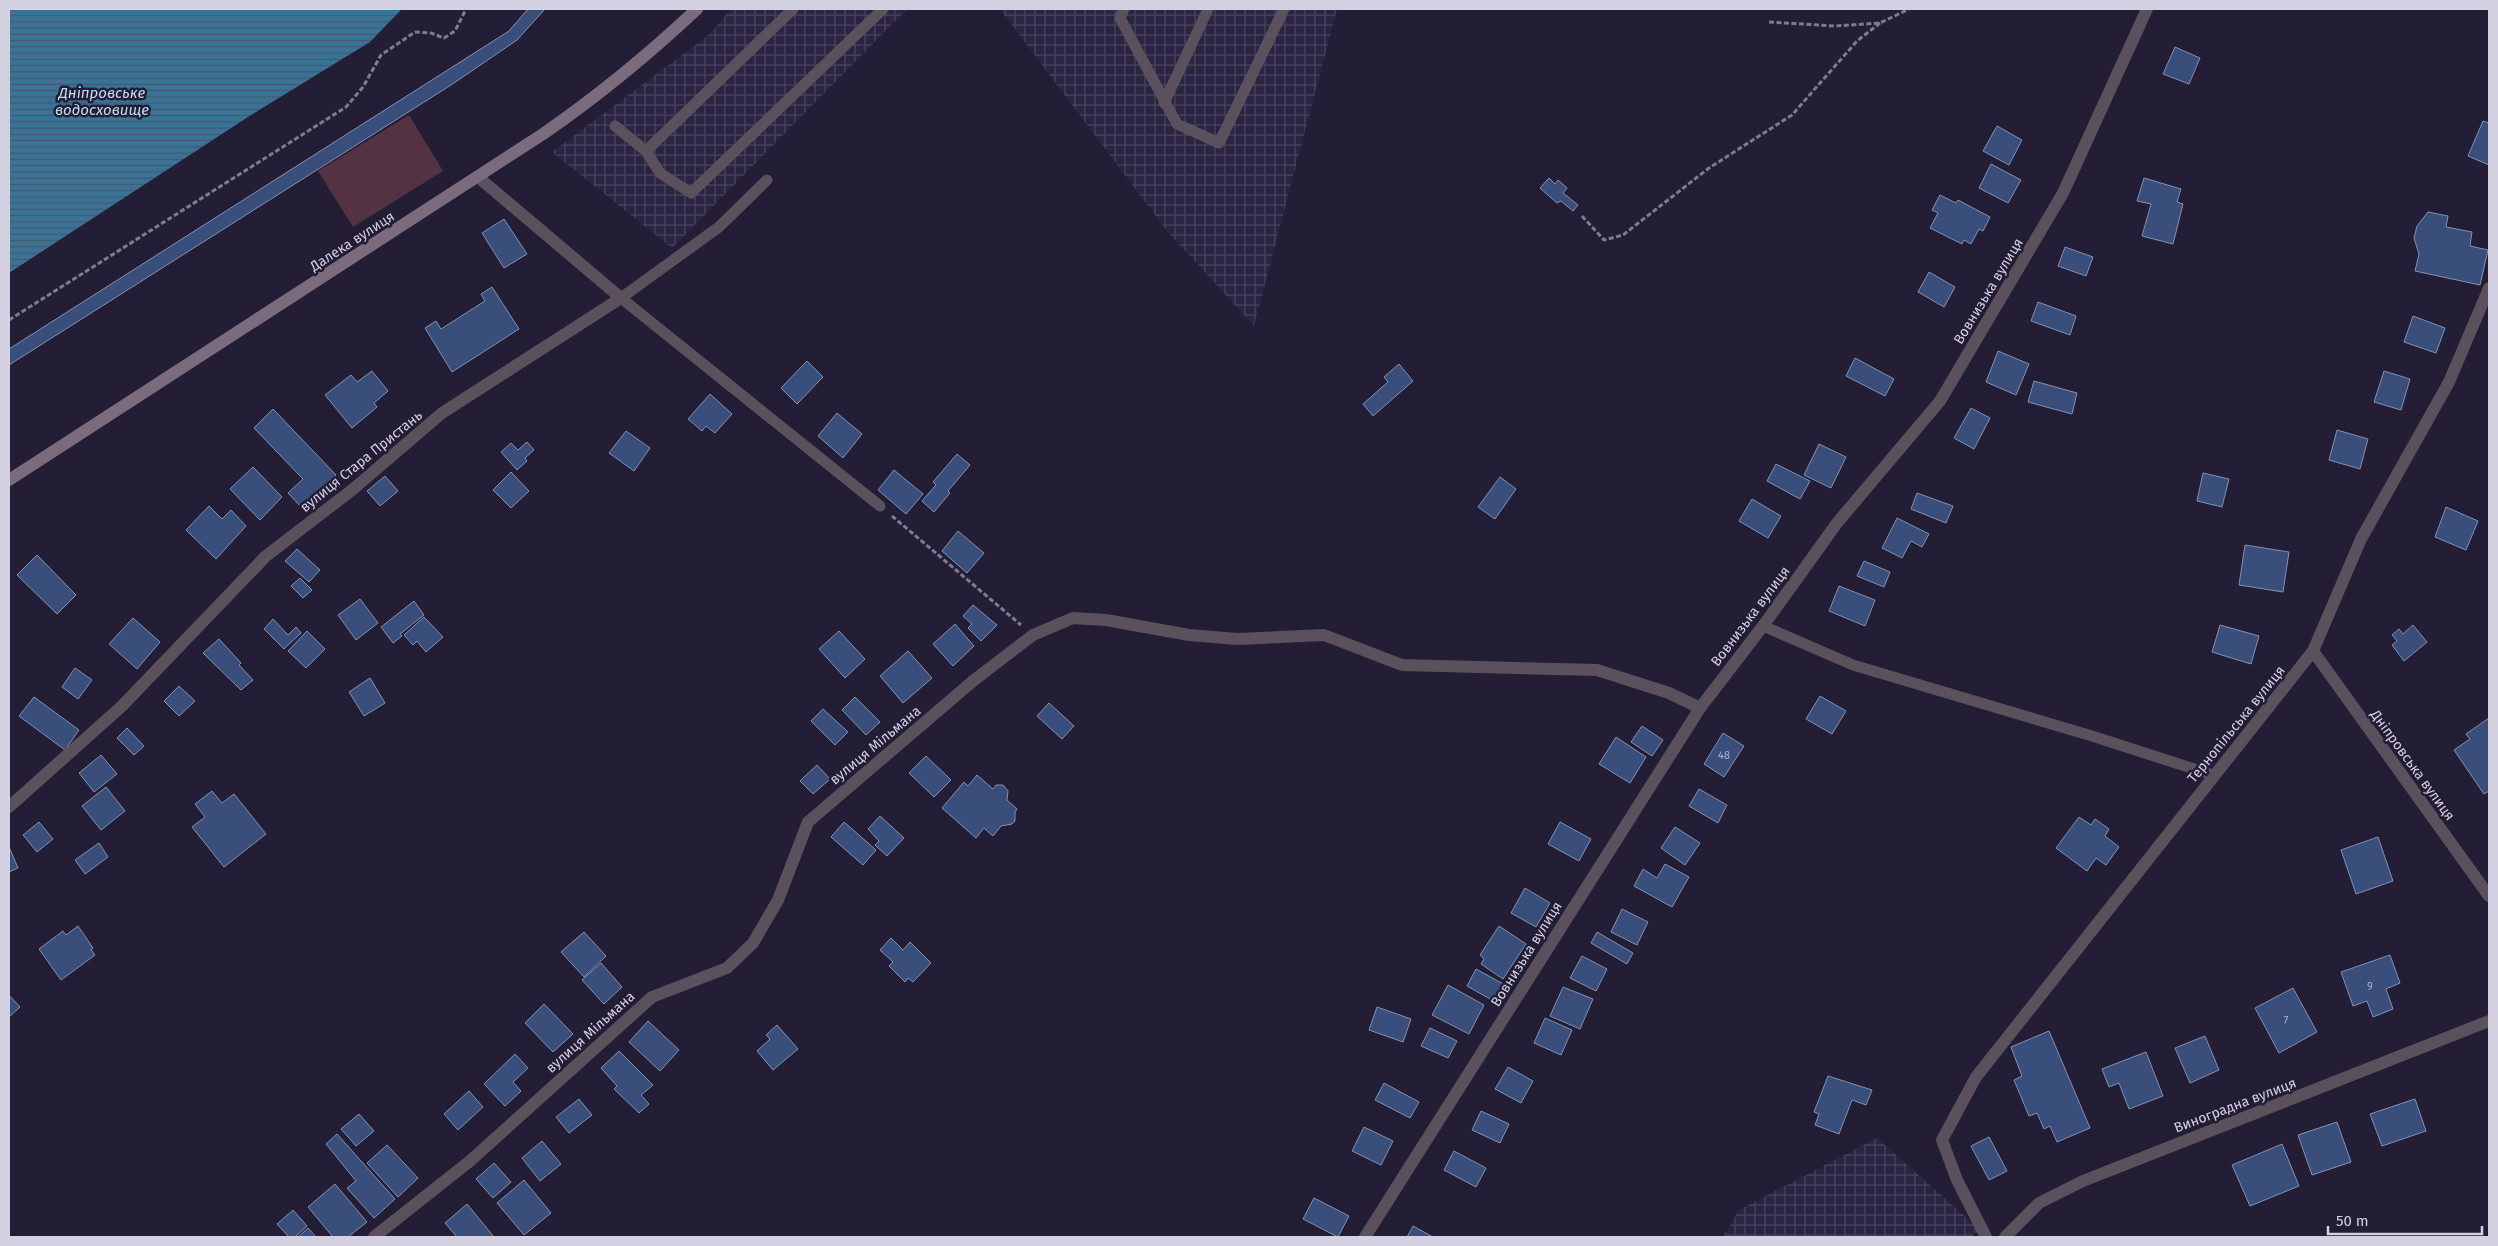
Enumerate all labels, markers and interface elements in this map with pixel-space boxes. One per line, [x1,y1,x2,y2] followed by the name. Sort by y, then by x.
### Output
[55,84,149,119] water label: Дніпровське водосховище
[306,208,398,276] street label: Далека вулиця
[1950,235,2027,347] street label: Вовнизька вулиця
[297,407,426,516] street label: вулиця Стара Пристань
[1707,563,1794,670] street label: Вовнизька вулиця
[2184,662,2289,786] street label: Тернопільська вулиця
[826,702,924,788] street label: вулиця Мільмана
[2366,706,2458,824] street label: Дніпровська вулиця
[1718,749,1730,762] house number: 48
[1487,899,1566,1010] street label: Вовнизька вулиця
[2367,980,2373,993] house number: 9
[542,988,638,1077] street label: вулиця Мільмана
[2284,1014,2289,1027] house number: 7
[2172,1074,2299,1137] street label: Виноградна вулиця
[2328,1204,2482,1236] scale bar
[2336,1212,2369,1230] text: 50 m

